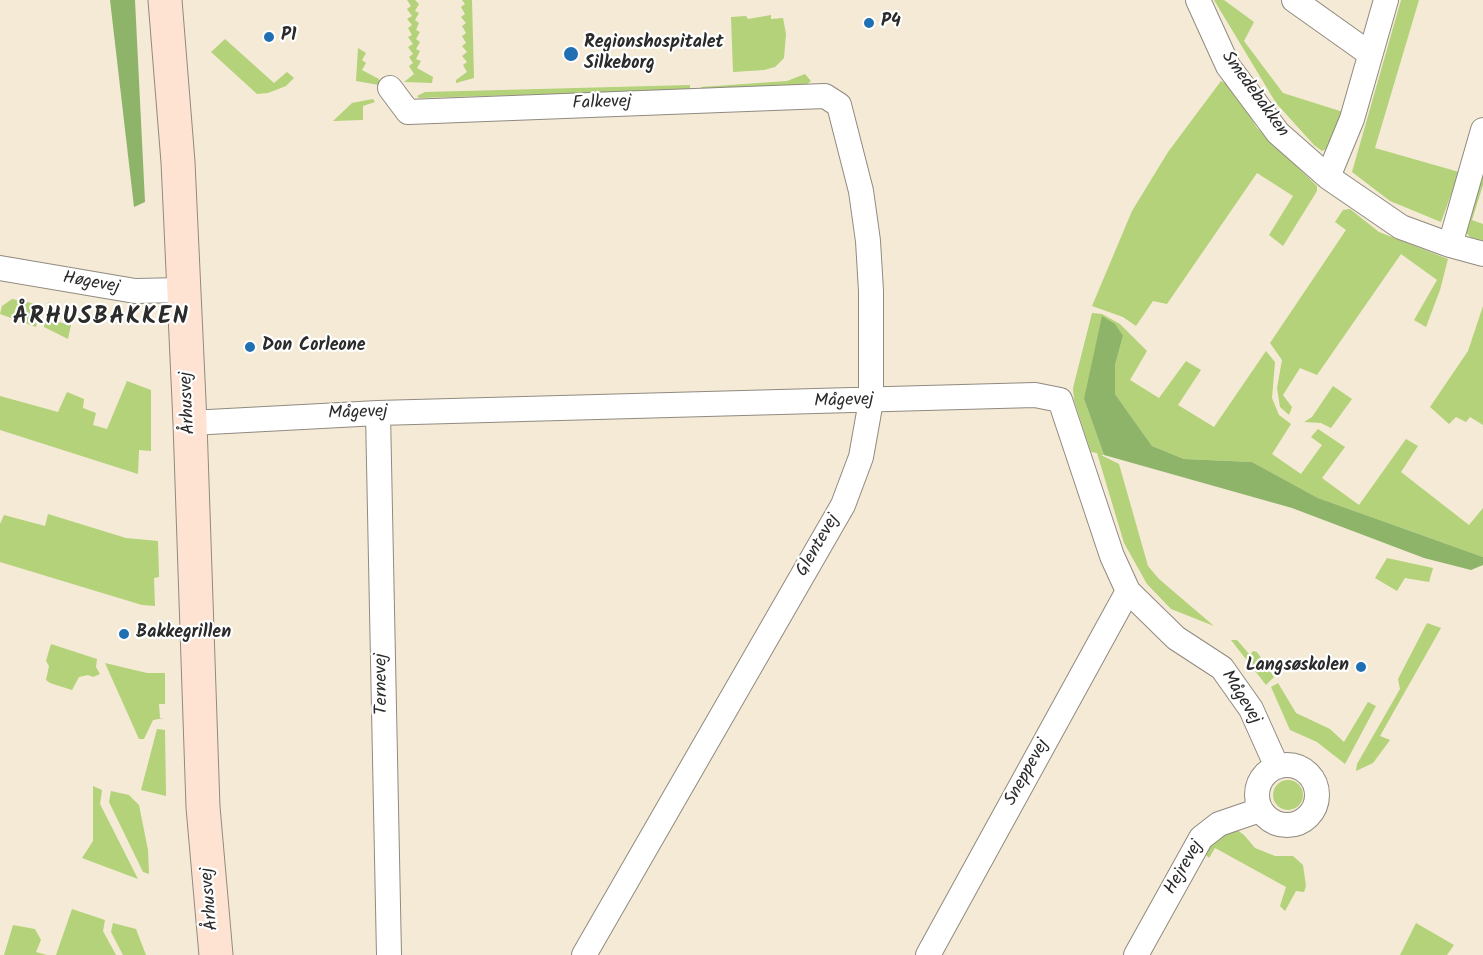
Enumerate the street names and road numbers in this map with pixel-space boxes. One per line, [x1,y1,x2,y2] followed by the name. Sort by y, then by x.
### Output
[1215,48,1293,142] street label: Smedebakken
[572,92,632,116] street label: Falkevej
[61,268,121,300] street label: Høgevej
[177,371,201,435] street label: Århusvej
[814,390,874,414] street label: Mågevej
[328,402,388,426] street label: Mågevej
[793,511,845,581] street label: Glentevej
[372,653,394,715] street label: Ternevej
[1215,667,1265,729] street label: Mågevej
[1001,736,1055,810] street label: Sneppevej
[1161,837,1209,899] street label: Hejrevej
[197,867,225,931] street label: Århusvej

